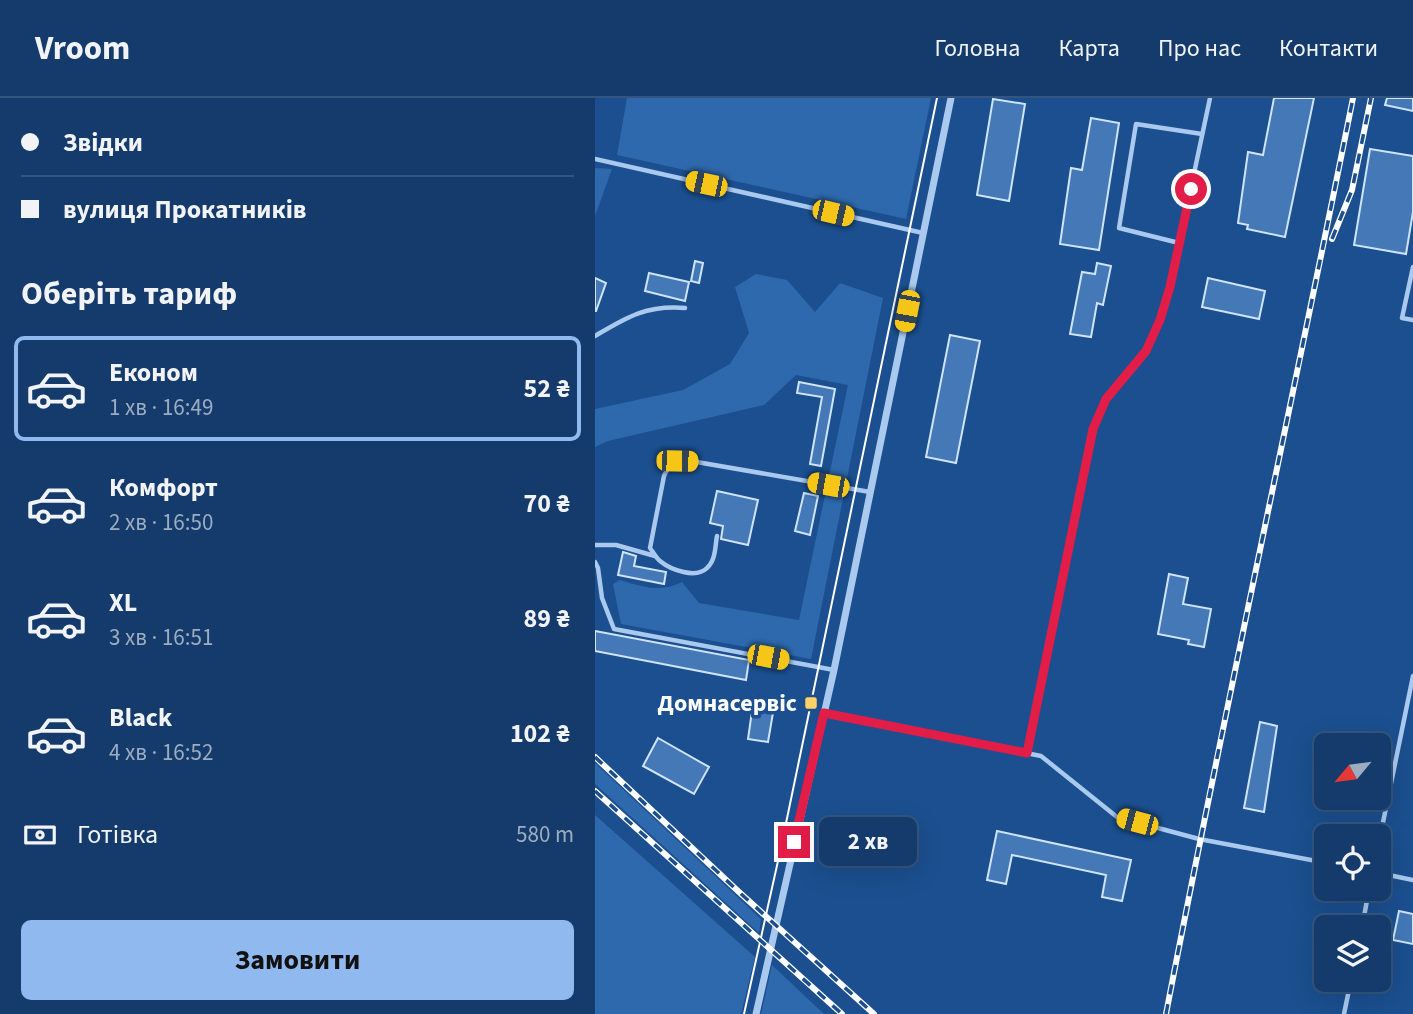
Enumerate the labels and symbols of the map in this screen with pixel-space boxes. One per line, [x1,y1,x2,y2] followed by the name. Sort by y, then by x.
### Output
[684,169,729,199] car
[1175,173,1207,205] route start
[811,198,856,228] car
[893,288,922,334] car
[656,450,699,472] car
[806,471,851,499] car
[746,643,791,671] car
[658,686,797,721] place label: Домнасервіс
[803,695,819,711] marker: Домнасервіс
[1314,733,1391,810] north arrow
[1114,806,1161,838] car
[819,818,917,866] callout: 2 хв
[778,826,810,858] route end

